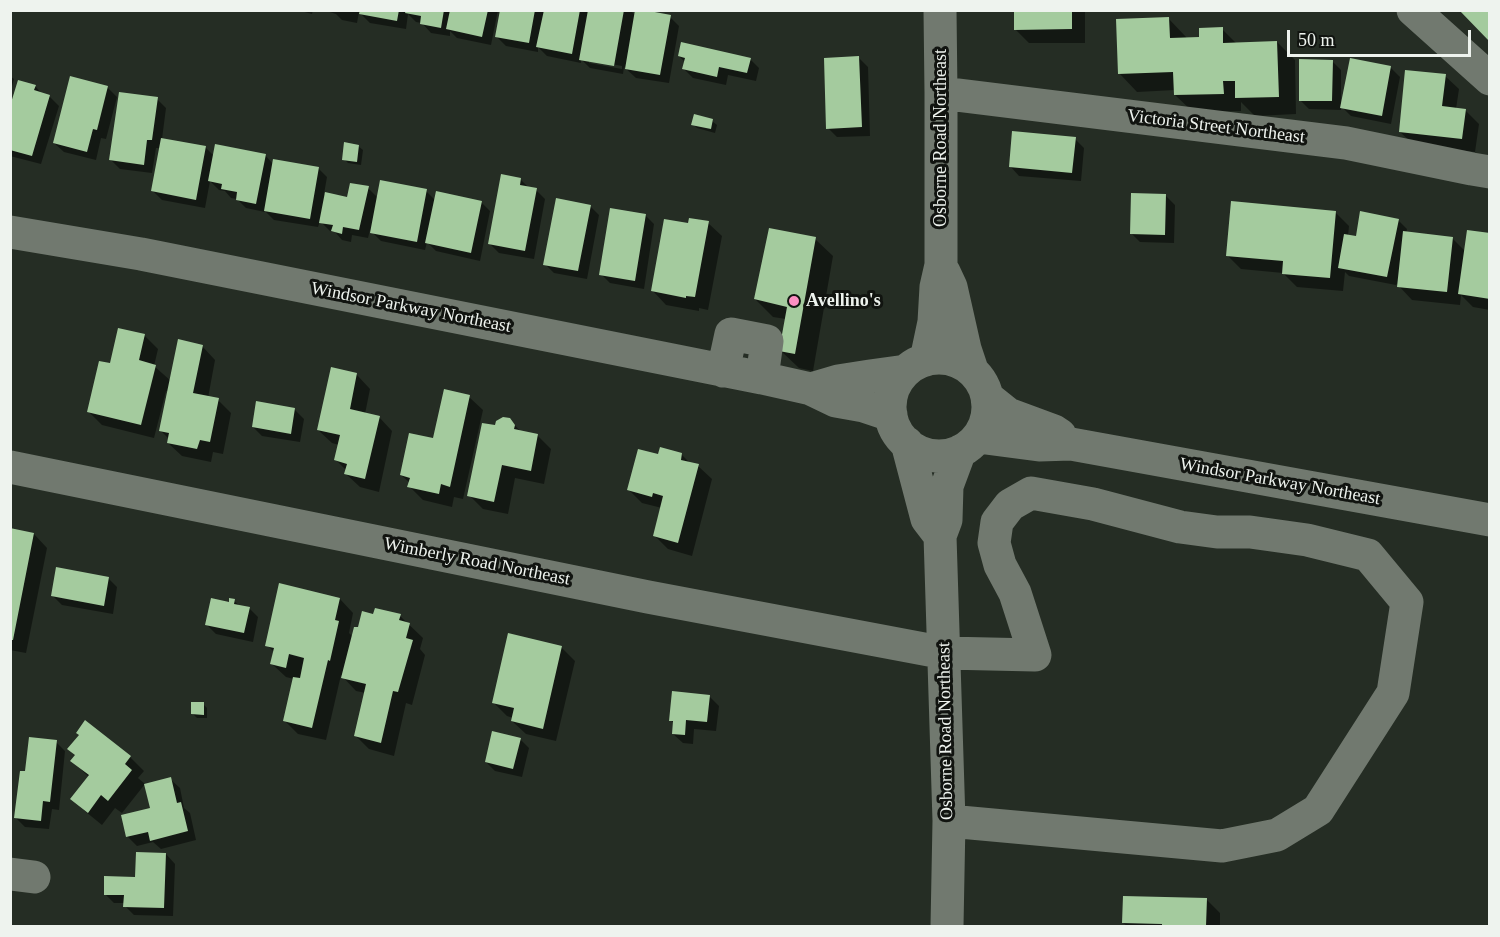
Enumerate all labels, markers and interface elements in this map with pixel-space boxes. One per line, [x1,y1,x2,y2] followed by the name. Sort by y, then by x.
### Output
[1290,18,1474,56] scale bar
[1298,30,1335,50] text: 50 m
[930,49,952,227] street label: Osborne Road Northeast
[1126,105,1306,149] street label: Victoria Street Northeast
[309,278,513,338] street label: Windsor Parkway Northeast
[806,290,881,312] place label: Avellino's
[787,294,801,308] marker: Avellino's
[1178,454,1382,510] street label: Windsor Parkway Northeast
[382,533,572,591] street label: Wimberly Road Northeast
[934,642,958,820] street label: Osborne Road Northeast

